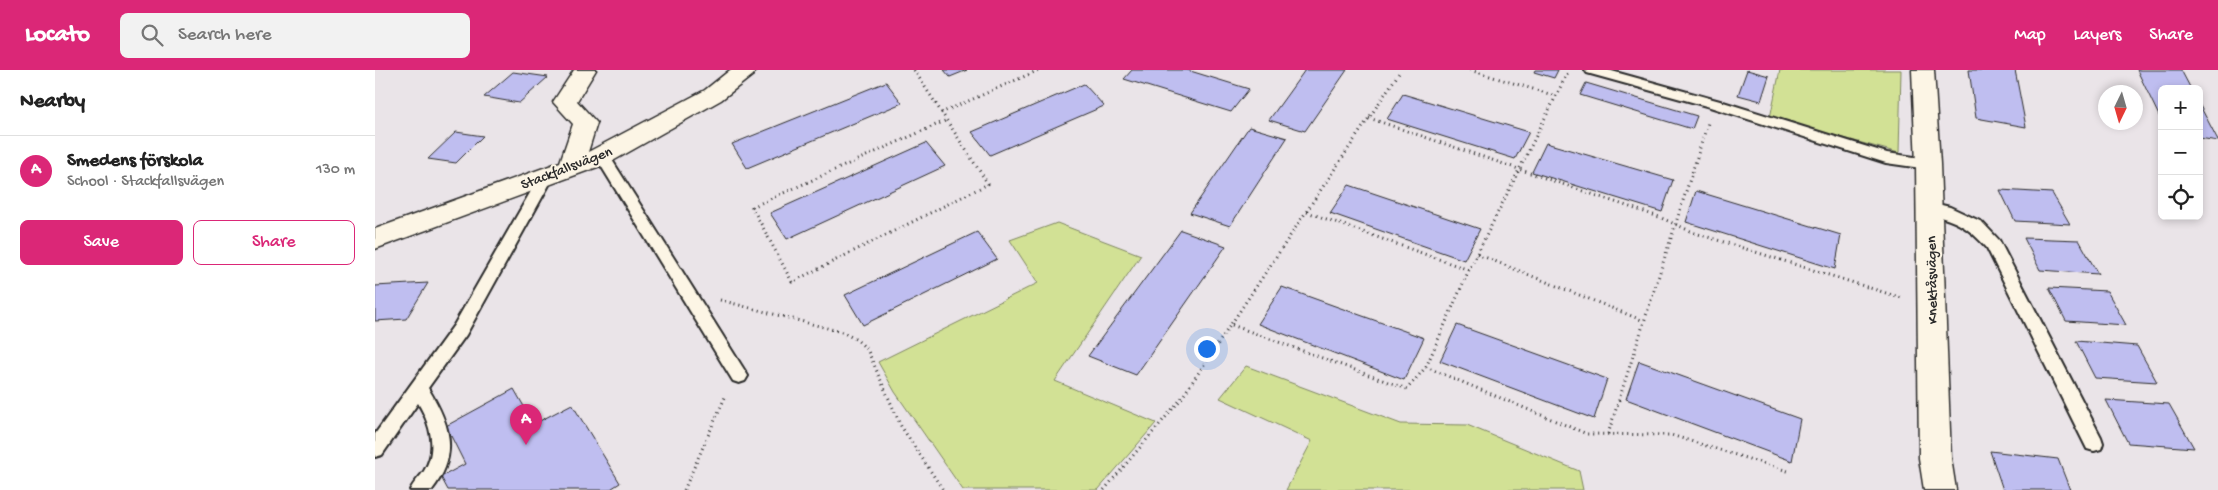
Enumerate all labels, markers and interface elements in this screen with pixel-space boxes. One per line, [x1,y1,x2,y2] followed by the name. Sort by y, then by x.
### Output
[120,13,470,58] search box
[25,21,90,50] text: Locato
[138,21,166,49] icon: search
[178,24,272,47] text: Search here
[2014,25,2046,46] text: Map
[2074,25,2121,46] text: Layers
[2149,25,2193,46] text: Share
[2098,85,2143,130] north arrow
[2158,85,2203,220] map controls
[2158,85,2203,130] button: +
[20,90,85,115] text: Nearby
[2158,130,2203,175] button: −
[518,143,615,195] street label: Stackfallsvägen
[67,150,203,173] text: Smedens förskola
[31,161,41,180] text: A
[316,161,355,180] text: 130 m
[67,173,224,192] text: School · Stackfallsvägen
[2158,175,2203,220] button: locate
[20,220,183,265] button: Save
[193,220,355,265] button: Share
[1923,236,1943,324] street label: Knektåsvägen
[1194,336,1220,362] your location
[510,404,542,445] pin: A

